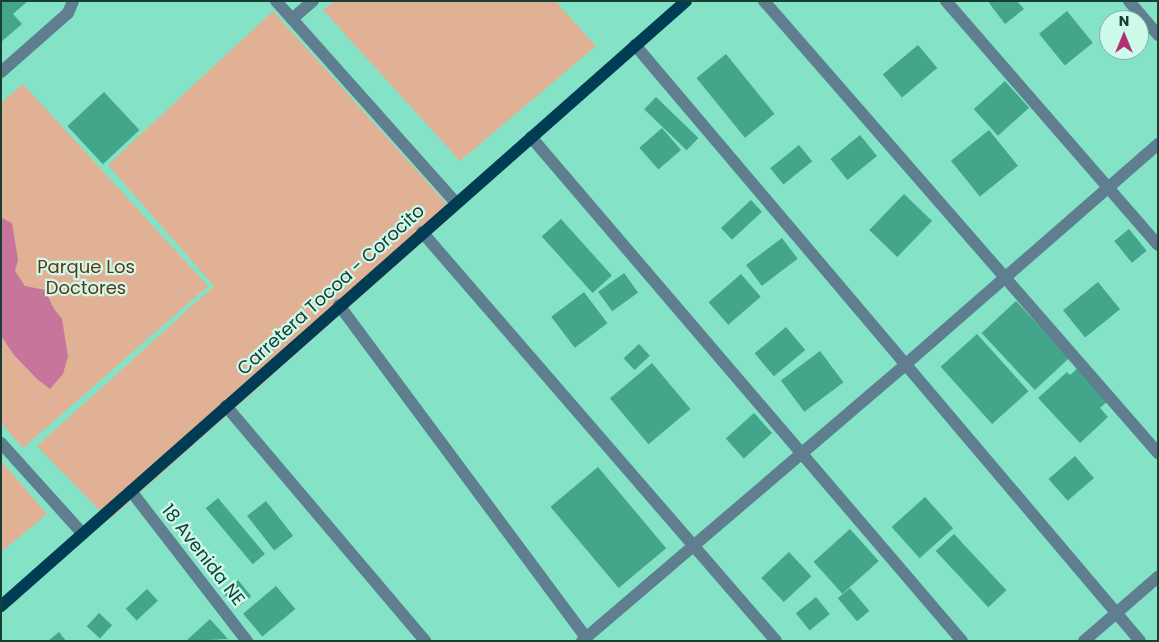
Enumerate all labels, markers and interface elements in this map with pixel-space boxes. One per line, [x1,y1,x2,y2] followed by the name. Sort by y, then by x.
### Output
[1099,10,1149,60] north arrow
[1119,11,1129,31] text: N
[233,200,429,380] street label: Carretera Tocoa - Corocito
[37,257,135,300] park label: Parque Los Doctores
[157,500,249,610] street label: 18 Avenida NE

